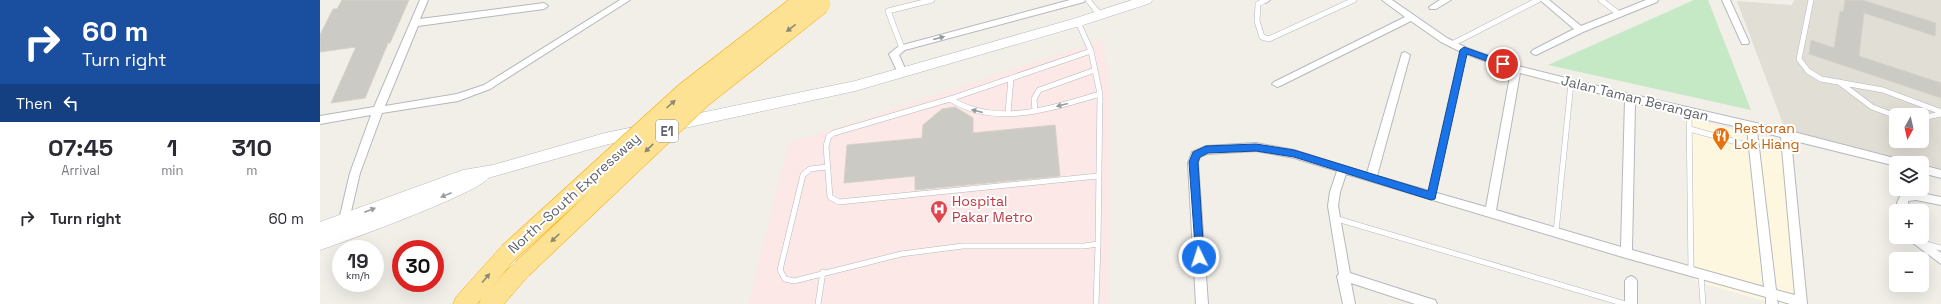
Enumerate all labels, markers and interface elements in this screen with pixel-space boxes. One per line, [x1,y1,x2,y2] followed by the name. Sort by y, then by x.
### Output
[82,13,148,49] text: 60 m
[16,16,68,68] icon: right
[785,24,796,32] one-way arrow
[934,35,946,41] one-way arrow
[1486,47,1520,81] pin
[82,48,166,71] text: Turn right
[1492,53,1514,75] icon: arrive
[1559,71,1711,125] street label: Jalan Taman Berangan
[60,92,82,114] icon: left
[16,94,52,113] text: Then
[667,100,676,109] one-way arrow
[1056,102,1068,108] one-way arrow
[971,107,984,113] one-way arrow
[1889,108,1929,148] north arrow
[1889,108,1929,292] map controls
[1734,119,1800,153] place label: Restoran Lok Hiang
[656,120,678,142] road number: E1
[1711,126,1731,151] restaurant icon: Restoran Lok Hiang
[504,129,644,257] street label: North–South Expressway
[48,132,113,163] text: 07:45
[167,132,178,163] text: 1
[231,132,272,163] text: 310
[644,143,654,153] one-way arrow
[1889,156,1929,196] button: layers
[61,162,100,179] text: Arrival
[161,162,183,179] text: min
[246,162,257,179] text: m
[439,192,451,198] one-way arrow
[952,192,1033,226] place label: Hospital Pakar Metro
[929,199,949,224] hospital icon: Hospital Pakar Metro
[1889,204,1929,244] button: +
[16,207,38,229] icon: right
[364,207,376,213] one-way arrow
[50,209,121,228] text: Turn right
[268,209,304,228] text: 60 m
[550,233,560,243] one-way arrow
[1178,236,1220,278] position arrow
[392,240,444,292] speed limit sign: 30
[347,248,369,274] text: 19
[1889,252,1929,292] button: −
[346,269,370,282] text: km/h
[481,273,490,284] one-way arrow

